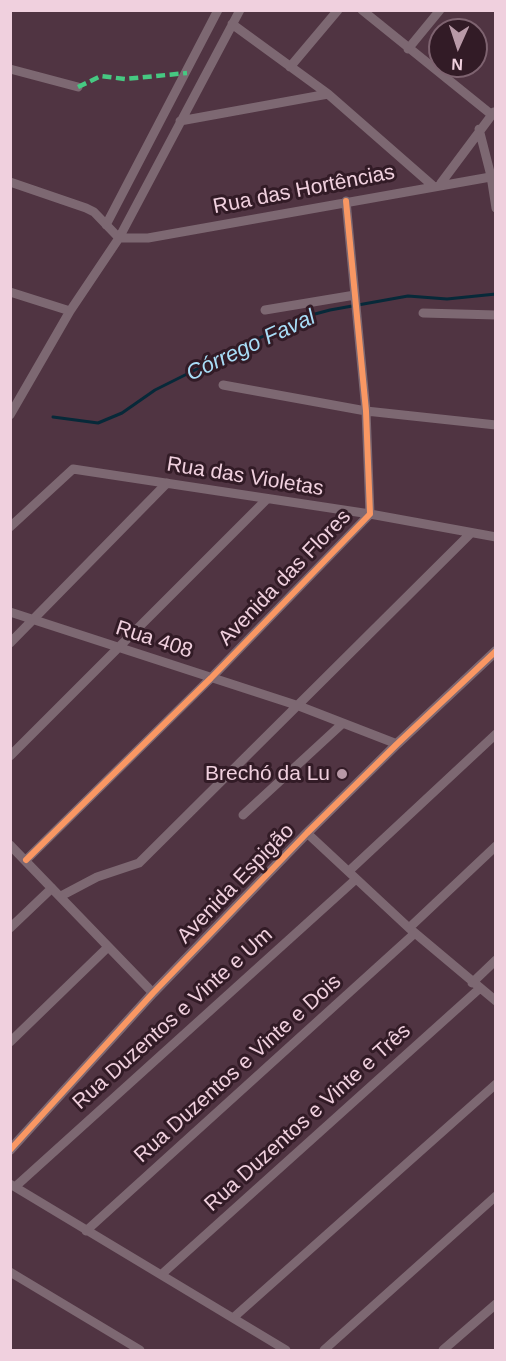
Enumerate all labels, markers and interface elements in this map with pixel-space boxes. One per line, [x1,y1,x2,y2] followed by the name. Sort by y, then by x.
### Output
[428,18,488,78] north arrow
[451,56,463,73] text: N
[211,160,397,220] street label: Rua das Hortências
[182,305,320,387] water label: Córrego Faval
[165,452,325,502] street label: Rua das Violetas
[214,505,356,651] street label: Avenida das Flores
[112,616,196,664] street label: Rua 408
[205,761,330,787] place label: Brechó da Lu
[335,767,349,781] marker: Brechó da Lu
[172,819,300,949] street label: Avenida Espigão
[68,923,278,1115] street label: Rua Duzentos e Vinte e Um
[130,970,346,1168] street label: Rua Duzentos e Vinte e Dois
[200,1019,416,1217] street label: Rua Duzentos e Vinte e Três

